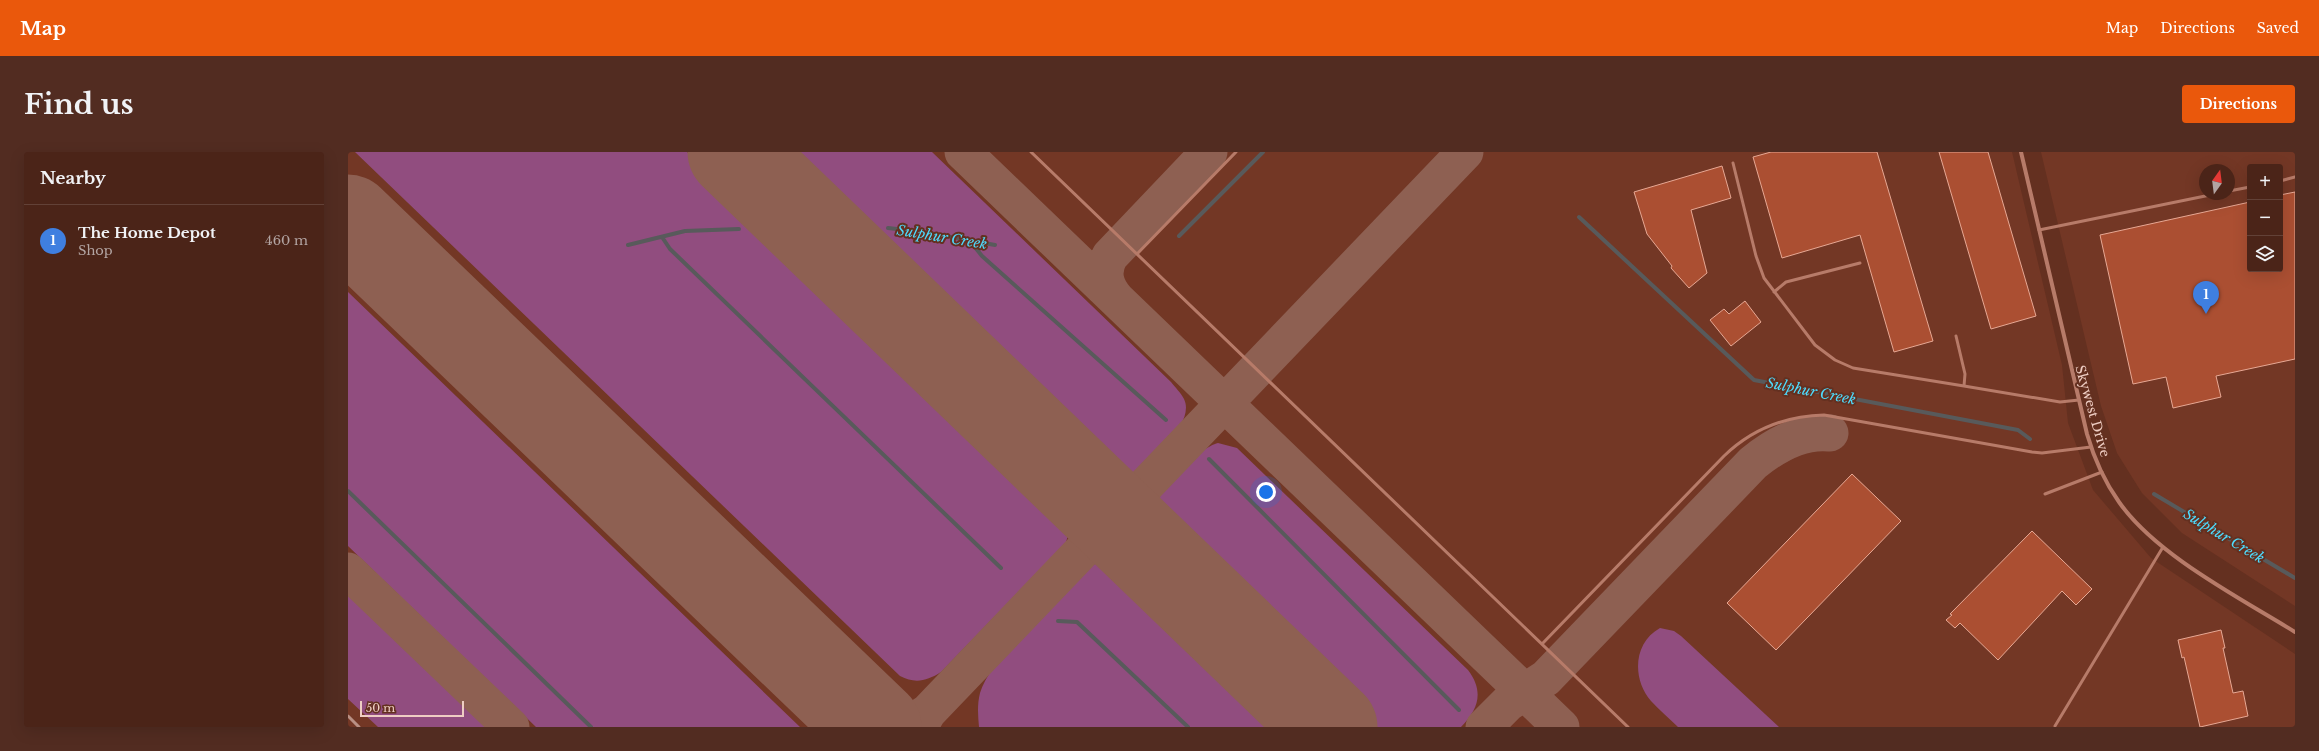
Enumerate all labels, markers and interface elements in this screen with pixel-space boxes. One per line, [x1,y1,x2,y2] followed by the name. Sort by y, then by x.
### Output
[20,17,66,40] text: Map
[2106,19,2138,37] text: Map
[2160,19,2235,37] text: Directions
[2257,19,2299,37] text: Saved
[2182,85,2295,123] button: Directions
[24,87,134,122] text: Find us
[2199,164,2235,200] north arrow
[2247,164,2283,272] map controls
[2247,164,2283,200] button: +
[40,168,106,189] text: Nearby
[2247,200,2283,236] button: −
[895,221,989,253] water label: Sulphur Creek
[78,223,216,242] text: The Home Depot
[50,232,56,249] text: 1
[265,232,308,249] text: 460 m
[2247,236,2283,272] button: layers
[78,242,113,259] text: Shop
[2193,281,2219,314] pin: 1
[2071,363,2114,459] street label: Skywest Drive
[1764,373,1858,409] water label: Sulphur Creek
[1256,482,1276,502] your location
[2180,505,2268,567] water label: Sulphur Creek
[360,699,464,718] scale bar
[366,701,395,715] text: 50 m

